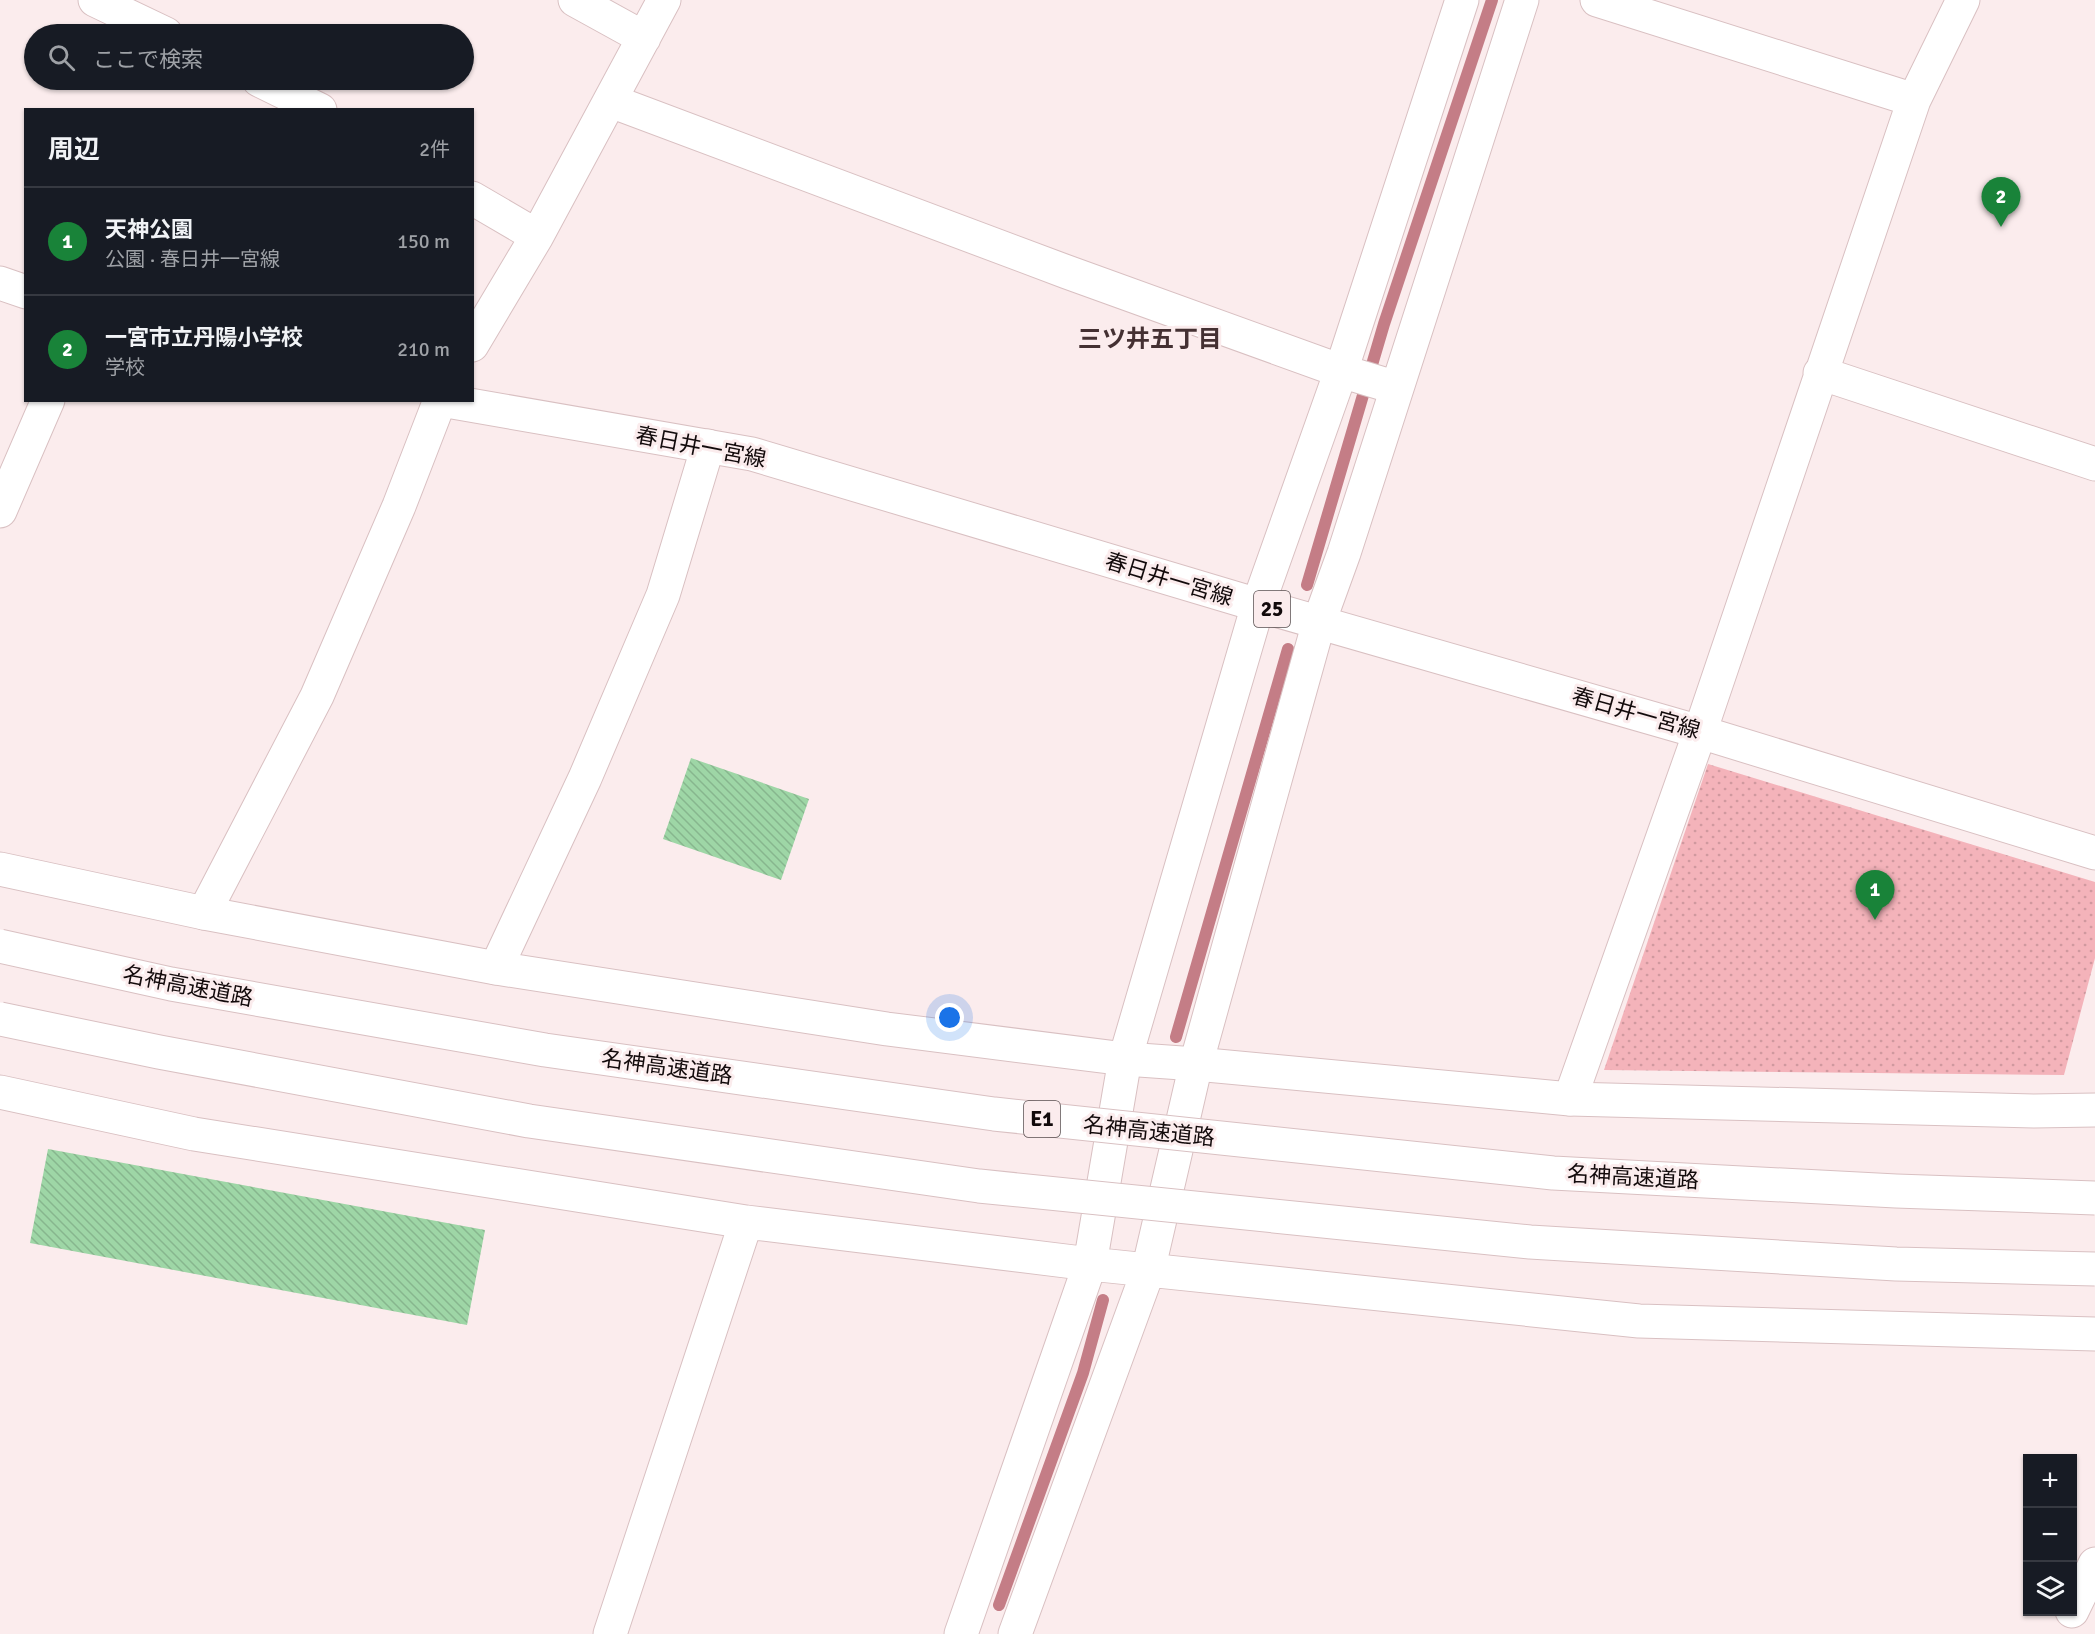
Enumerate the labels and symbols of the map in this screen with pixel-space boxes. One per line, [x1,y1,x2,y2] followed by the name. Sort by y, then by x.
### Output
[1982,178,2020,227] pin: 2
[1078,324,1222,354] district label: 三ツ井五丁目
[634,421,768,473] street label: 春日井一宮線
[1102,547,1236,611] street label: 春日井一宮線
[1254,591,1290,627] road number: 25
[1569,682,1703,744] street label: 春日井一宮線
[1856,870,1894,920] pin: 1
[121,960,255,1012] street label: 名神高速道路
[935,1003,964,1032] your location
[600,1044,734,1090] street label: 名神高速道路
[1024,1101,1060,1137] road number: E1
[1082,1111,1216,1151] street label: 名神高速道路
[1566,1160,1700,1194] street label: 名神高速道路

